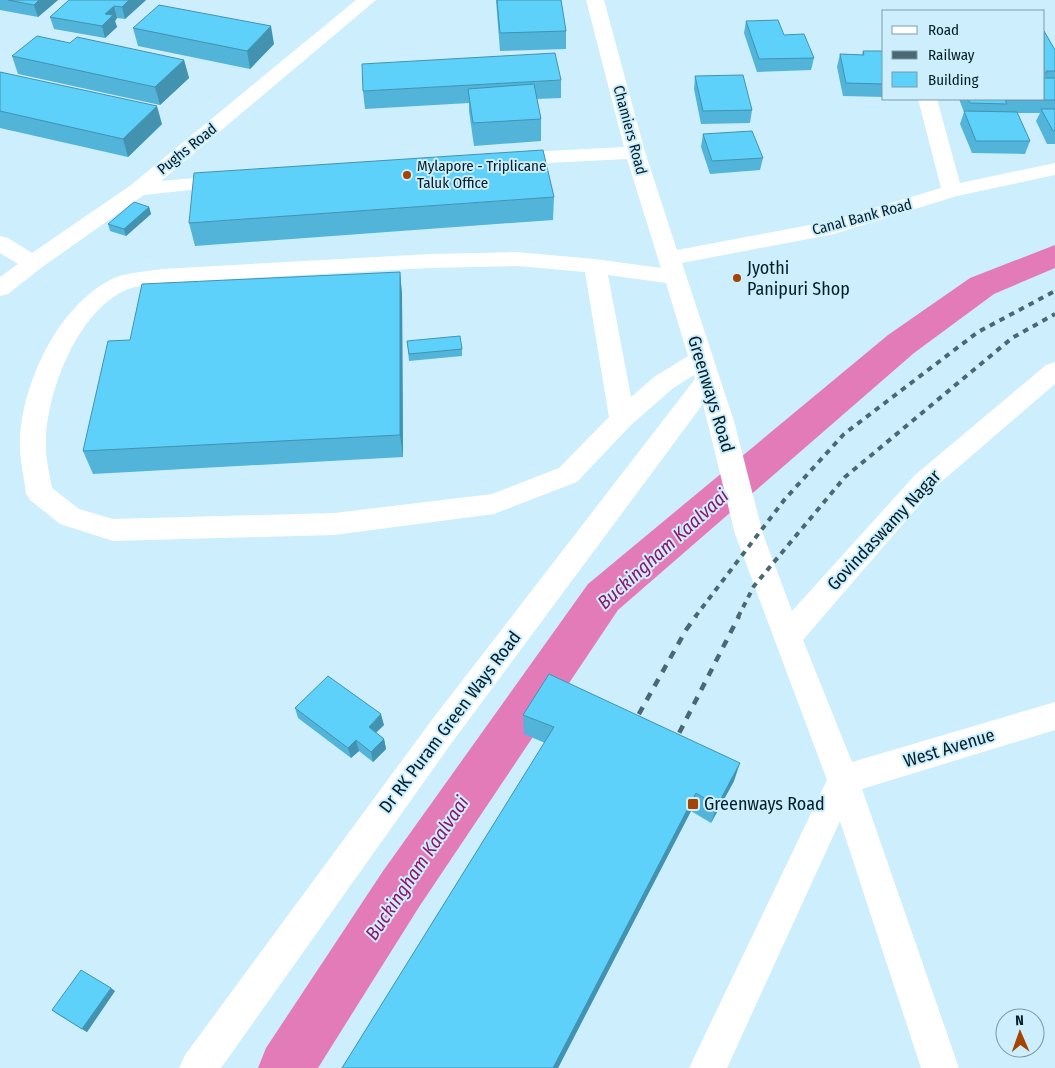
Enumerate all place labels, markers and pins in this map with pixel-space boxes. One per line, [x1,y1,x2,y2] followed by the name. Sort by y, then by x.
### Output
[417,157,546,192] place label: Mylapore - Triplicane Taluk Office
[401,169,413,181] marker: Mylapore - Triplicane Taluk Office
[747,257,850,300] place label: Jyothi Panipuri Shop
[731,272,743,284] marker: Jyothi Panipuri Shop
[704,793,825,815] place label: Greenways Road
[686,797,700,811] marker: Greenways Road

